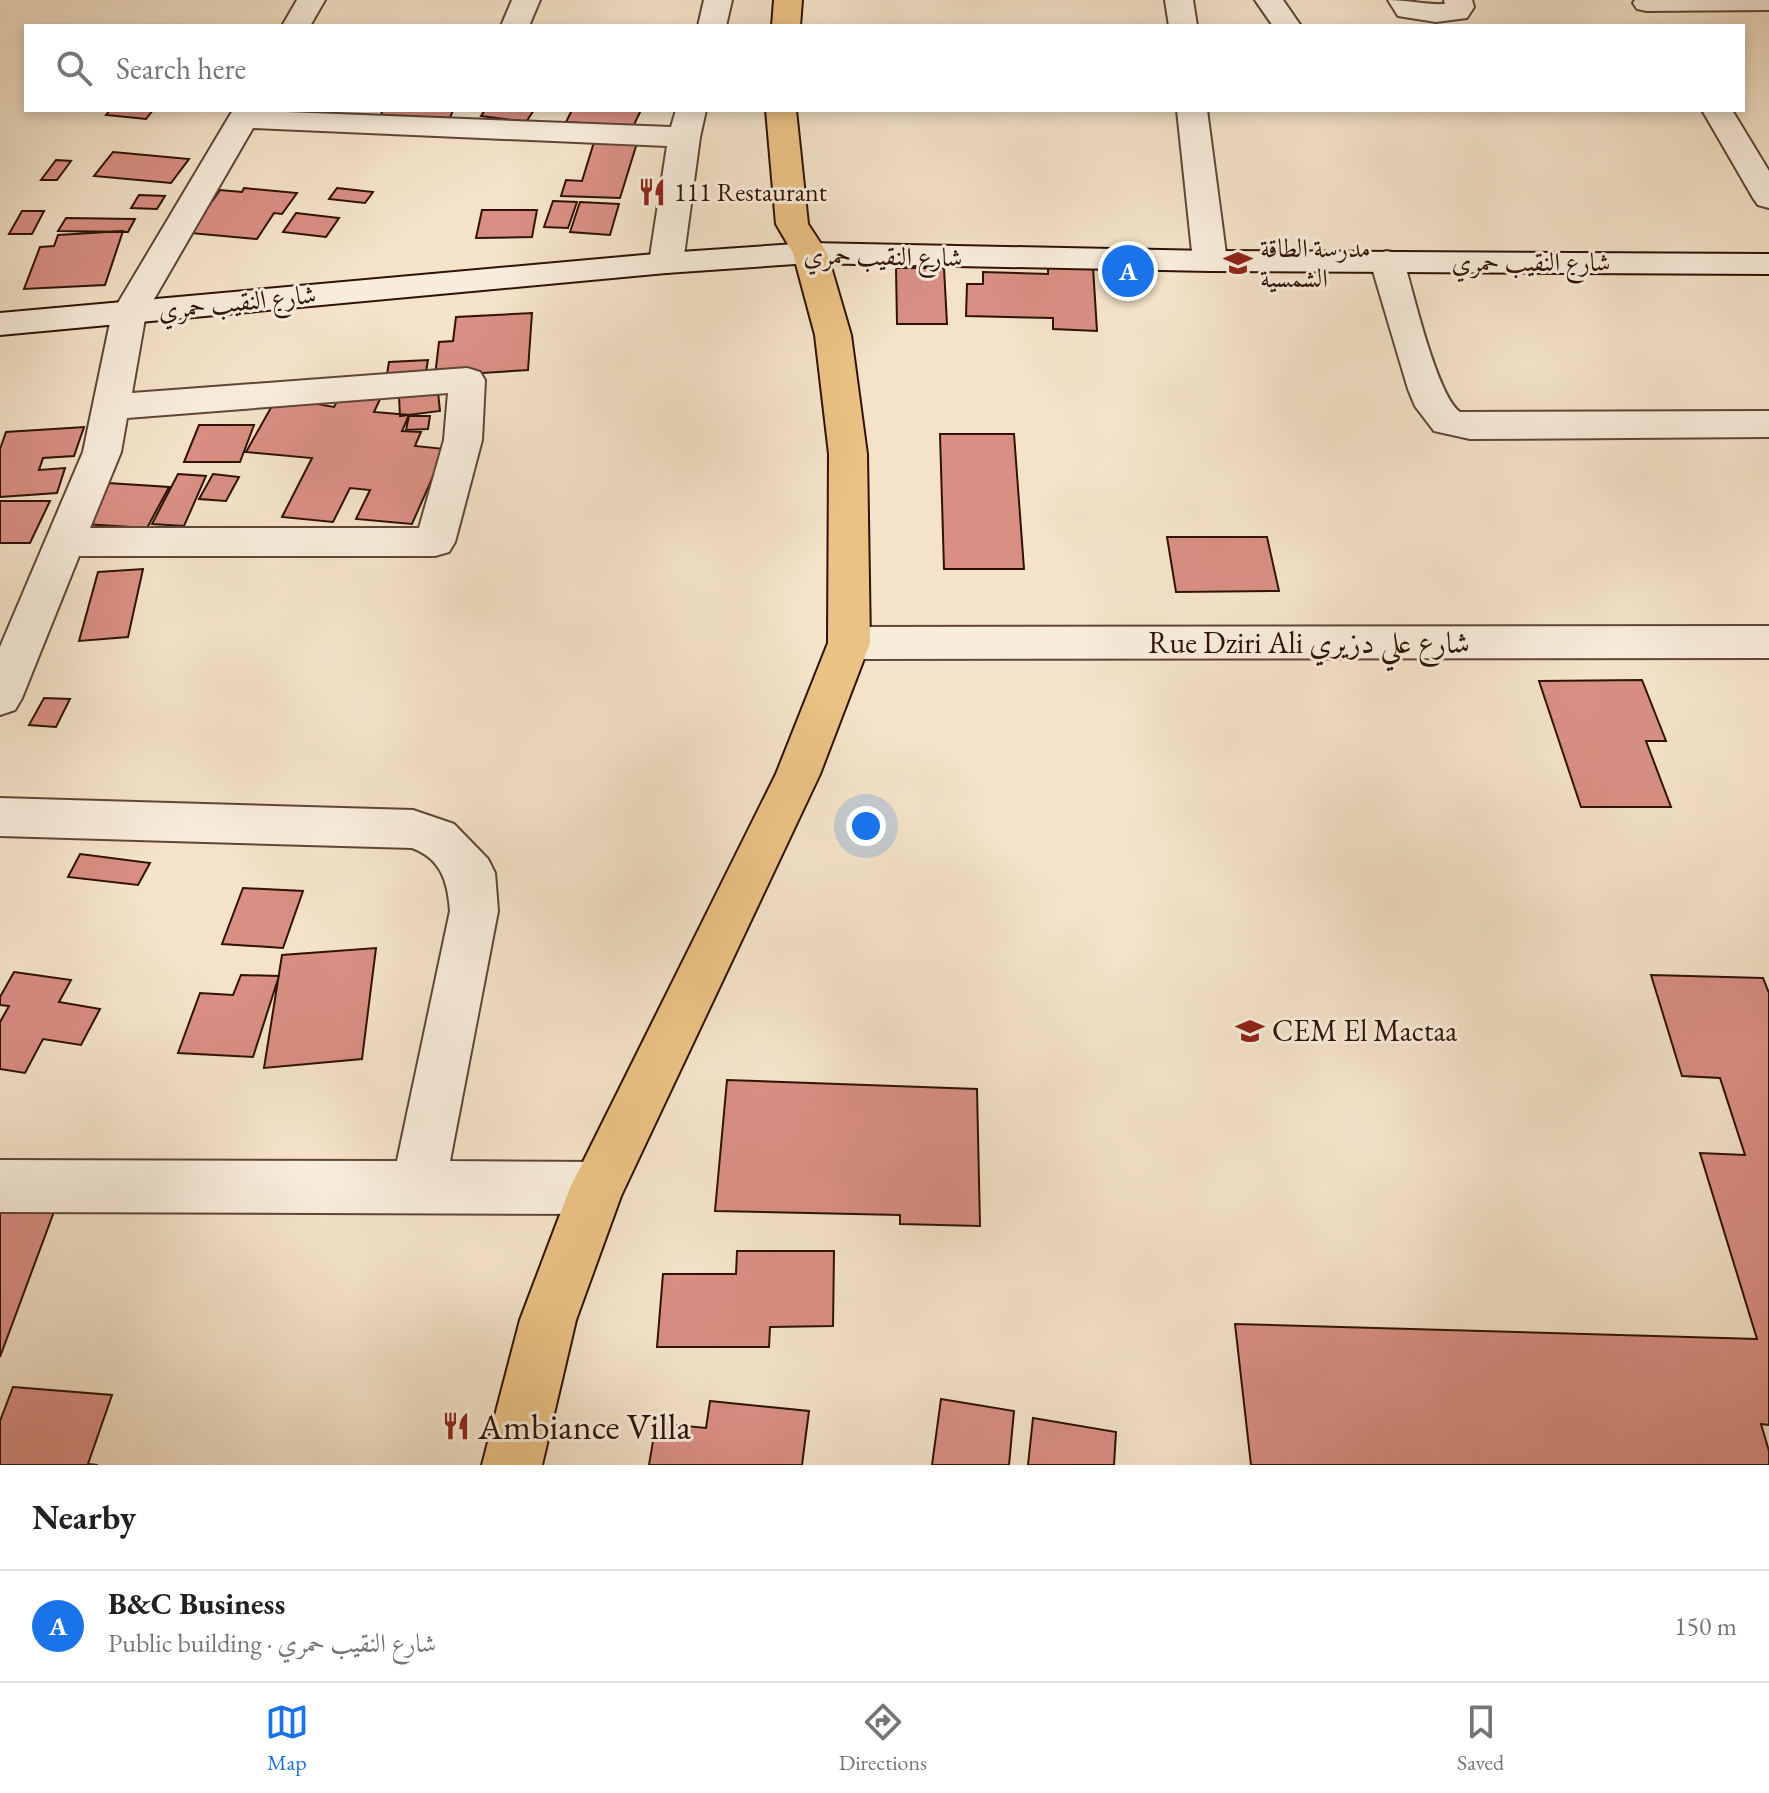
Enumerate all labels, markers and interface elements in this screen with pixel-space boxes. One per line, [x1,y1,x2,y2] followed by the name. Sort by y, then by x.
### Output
[24,24,1745,112] search box
[52,46,96,90] icon: search
[116,49,246,88] text: Search here
[674,175,827,209] place label: 111 Restaurant
[637,177,667,207] restaurant icon: 111 Restaurant
[1260,231,1371,295] place label: مدرسة الطاقة الشمسية
[803,238,963,279] street label: شارع النقيب حمري
[1102,241,1154,301] pin: A
[1452,245,1610,284] street label: شارع النقيب حمري
[1223,248,1253,278] school or university icon: مدرسة الطاقة الشمسية
[156,277,318,332] street label: شارع النقيب حمري
[1148,623,1470,672] street label: Rue Dziri Ali شارع علي دزيري
[846,806,886,846] your location
[1272,1011,1457,1050] place label: CEM El Mactaa
[1235,1016,1265,1046] school or university icon: CEM El Mactaa
[477,1403,691,1450] place label: Ambiance Villa
[441,1411,471,1441] restaurant icon: Ambiance Villa
[32,1495,136,1539] text: Nearby
[108,1584,285,1623] text: B&C Business
[49,1609,67,1643] text: A
[1674,1609,1737,1643] text: 150 m
[108,1626,436,1660] text: Public building · شارع النقيب حمري
[265,1700,309,1777] tab: Map
[839,1700,927,1777] tab: Directions
[1457,1700,1504,1777] tab: Saved

